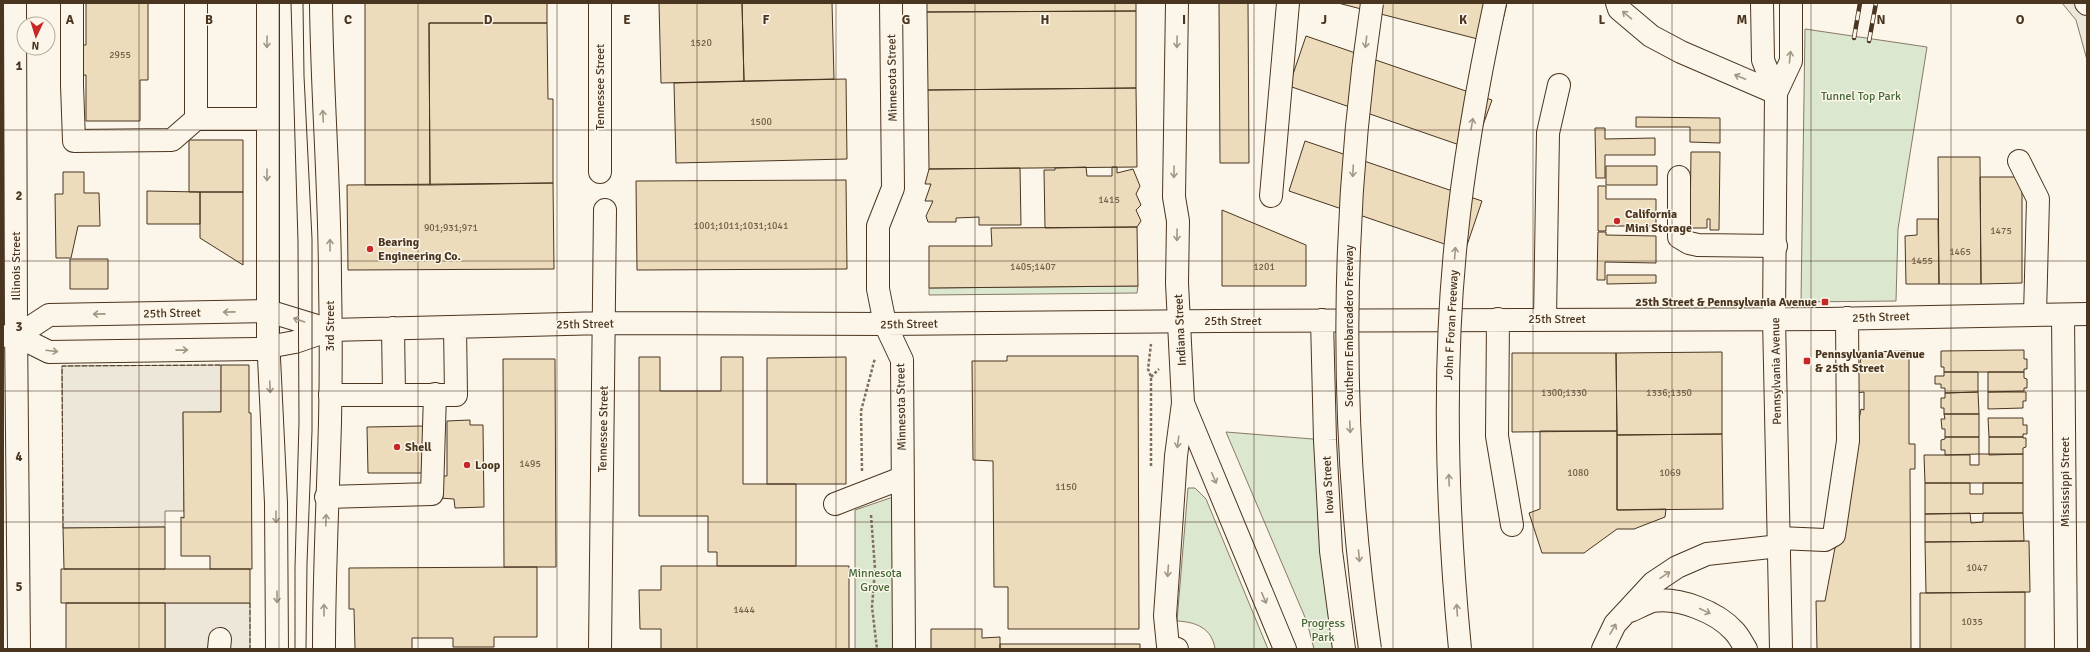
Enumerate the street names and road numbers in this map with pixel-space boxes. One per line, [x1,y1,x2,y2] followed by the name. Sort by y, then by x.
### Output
[884,34,901,122] street label: Minnesota Street
[593,44,608,130] street label: Tennessee Street
[9,232,24,300] street label: Illinois Street
[1342,245,1357,407] street label: Southern Embarcadero Freeway
[1441,269,1462,380] street label: John F Foran Freeway
[1171,293,1190,366] street label: Indiana Street
[323,300,338,352] street label: 3rd Street
[143,305,201,322] street label: 25th Street
[1852,309,1910,326] street label: 25th Street
[1528,312,1586,327] street label: 25th Street
[1204,314,1262,329] street label: 25th Street
[556,316,614,333] street label: 25th Street
[880,316,938,333] street label: 25th Street
[1768,317,1785,425] street label: Pennsylvania Avenue
[893,363,910,451] street label: Minnesota Street
[595,386,612,472] street label: Tennessee Street
[2058,437,2073,527] street label: Mississippi Street
[1319,456,1338,514] street label: Iowa Street

